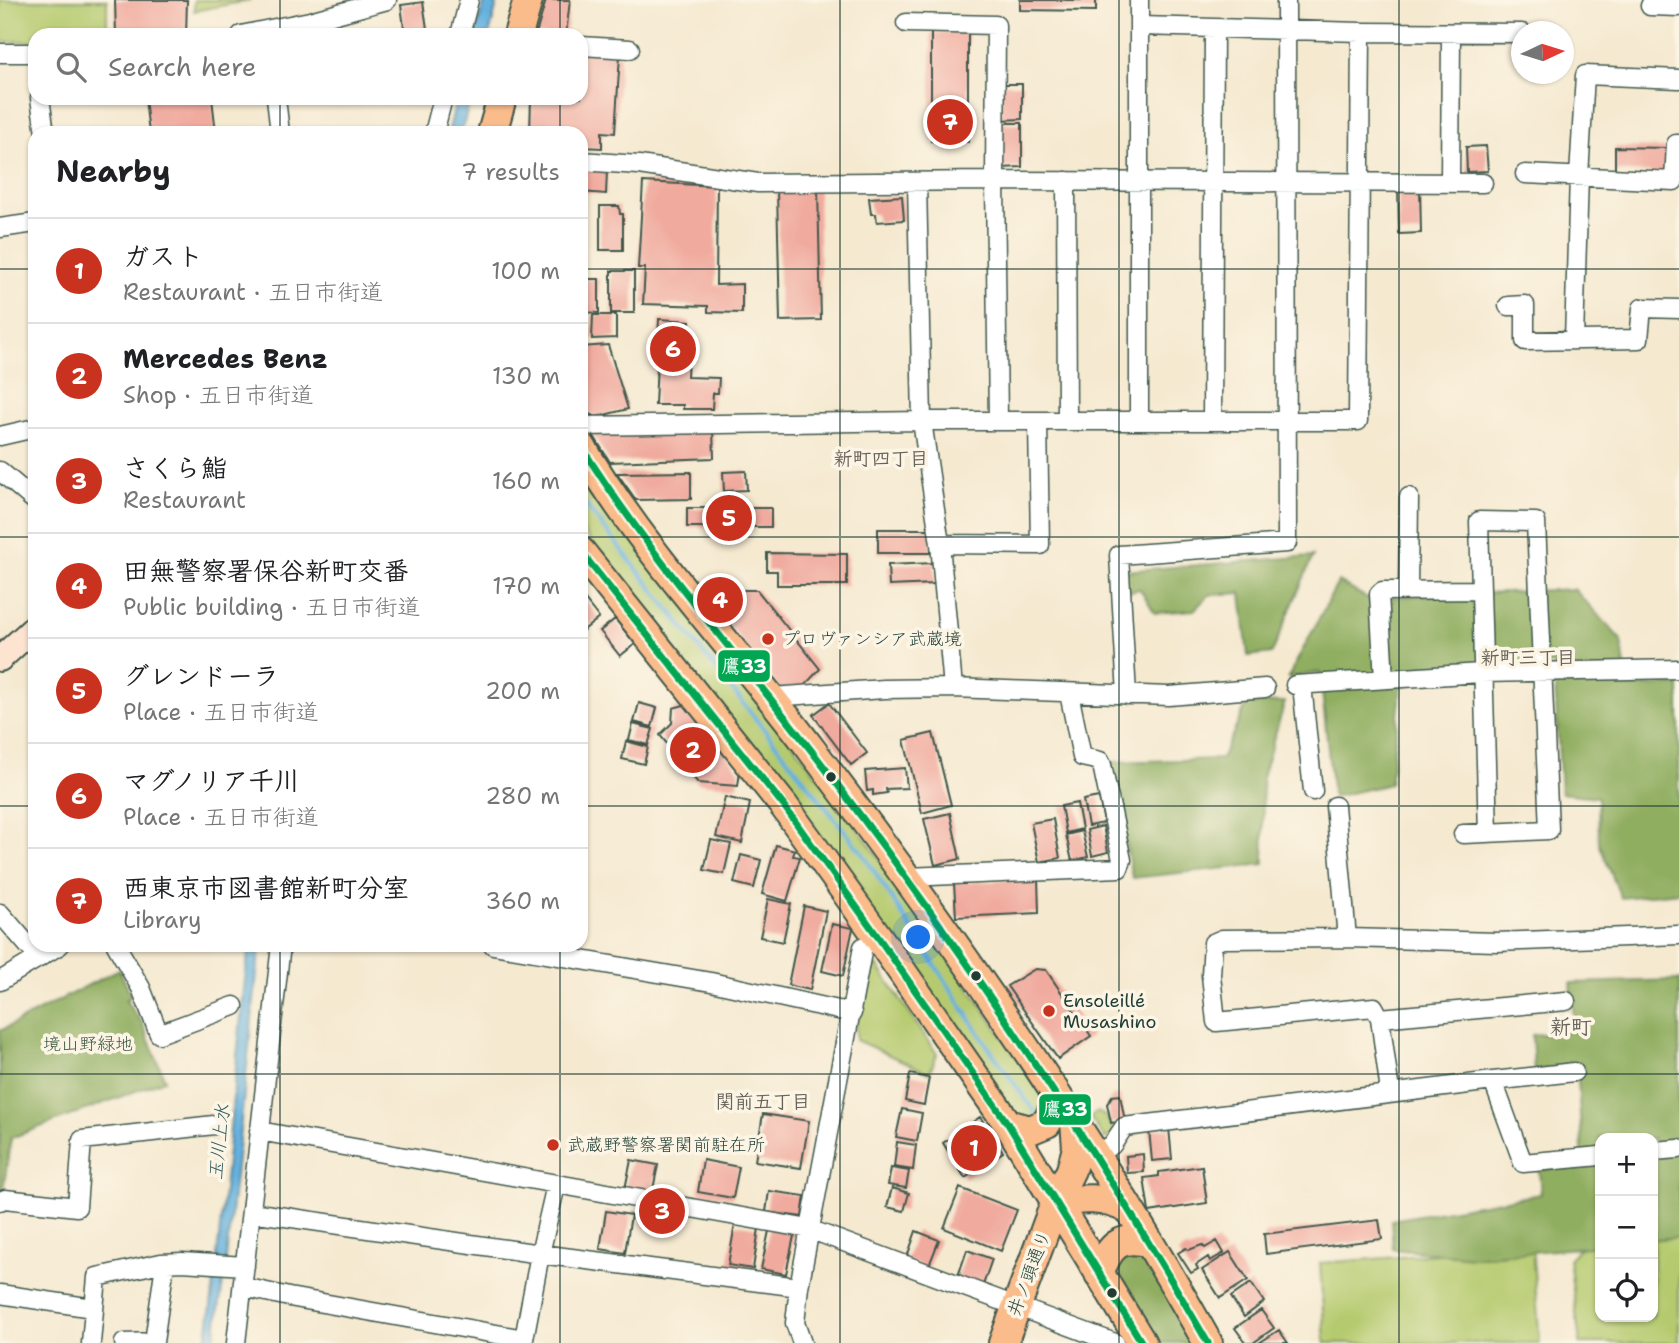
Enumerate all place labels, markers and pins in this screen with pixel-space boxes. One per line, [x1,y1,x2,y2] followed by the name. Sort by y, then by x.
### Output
[927,96,973,148] pin: 7
[650,323,696,375] pin: 6
[706,492,752,544] pin: 5
[697,574,743,626] pin: 4
[782,627,962,651] place label: プロヴァンシア武蔵境
[760,631,776,647] marker: プロヴァンシア武蔵境
[670,724,716,776] pin: 2
[824,770,838,784] unlabelled marker
[969,969,983,983] unlabelled marker
[1063,989,1156,1034] place label: Ensoleillé Musashino
[1041,1003,1057,1019] marker: Ensoleillé Musashino
[951,1122,997,1174] pin: 1
[567,1133,765,1157] place label: 武蔵野警察署関前駐在所
[545,1137,561,1153] marker: 武蔵野警察署関前駐在所
[639,1185,685,1237] pin: 3
[1105,1286,1119,1300] unlabelled marker

